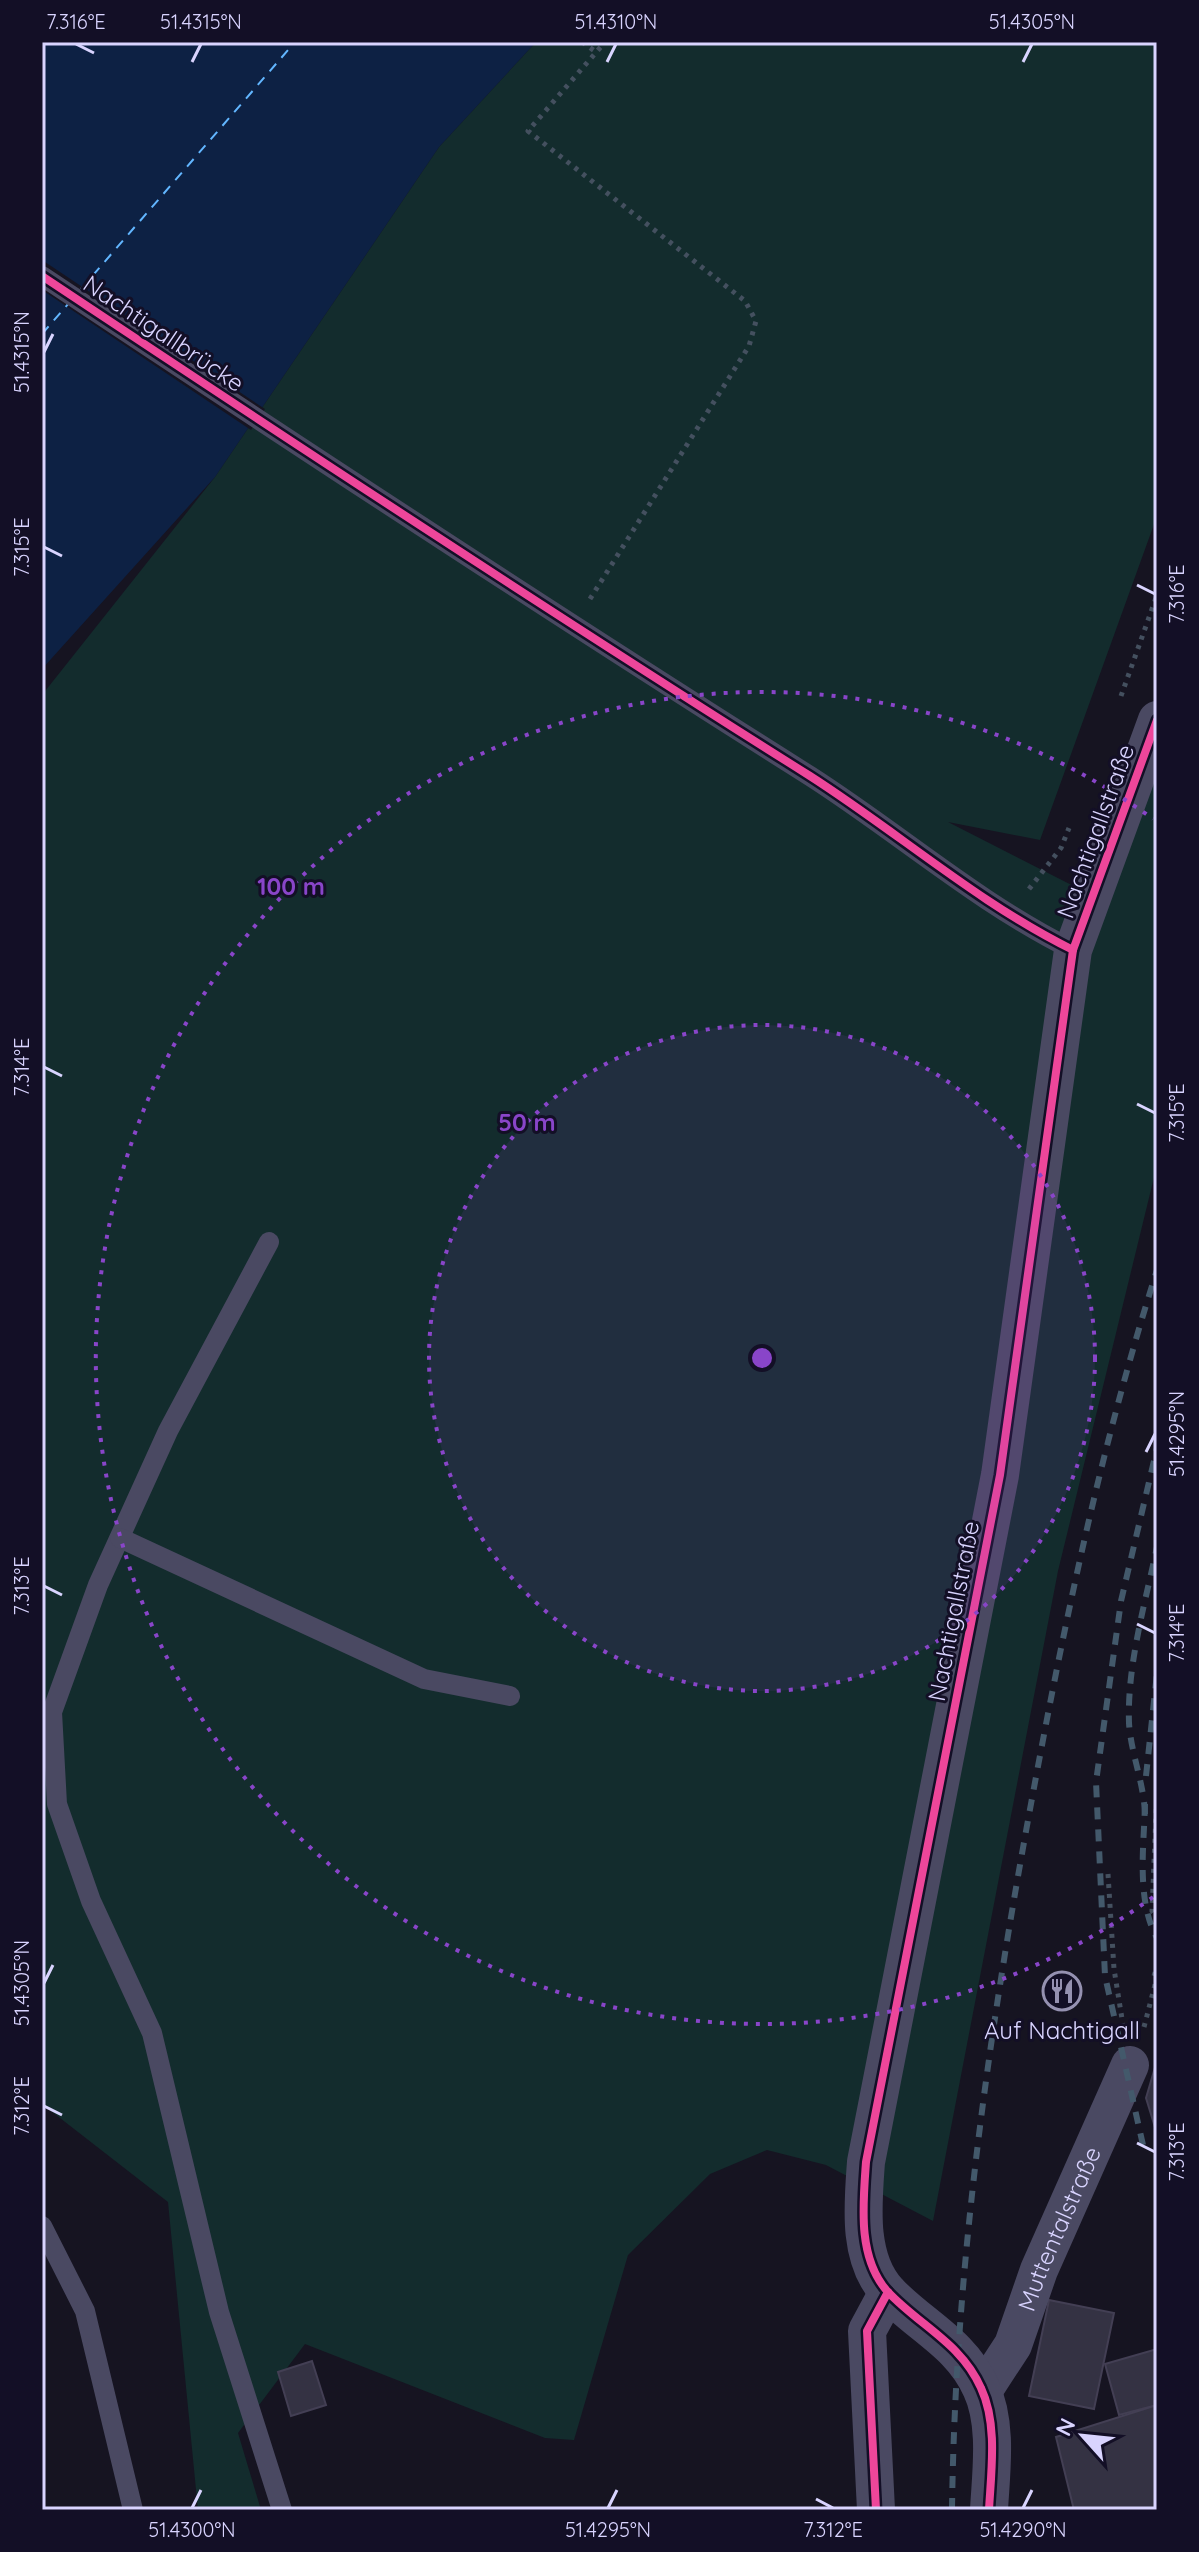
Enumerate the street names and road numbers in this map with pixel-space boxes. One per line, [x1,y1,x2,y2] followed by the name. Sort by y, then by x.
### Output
[78,268,250,398] street label: Nachtigallbrücke
[1050,740,1140,922] street label: Nachtigallstraße
[921,1518,985,1704] street label: Nachtigallstraße
[1011,2142,1107,2315] street label: Muttentalstraße

